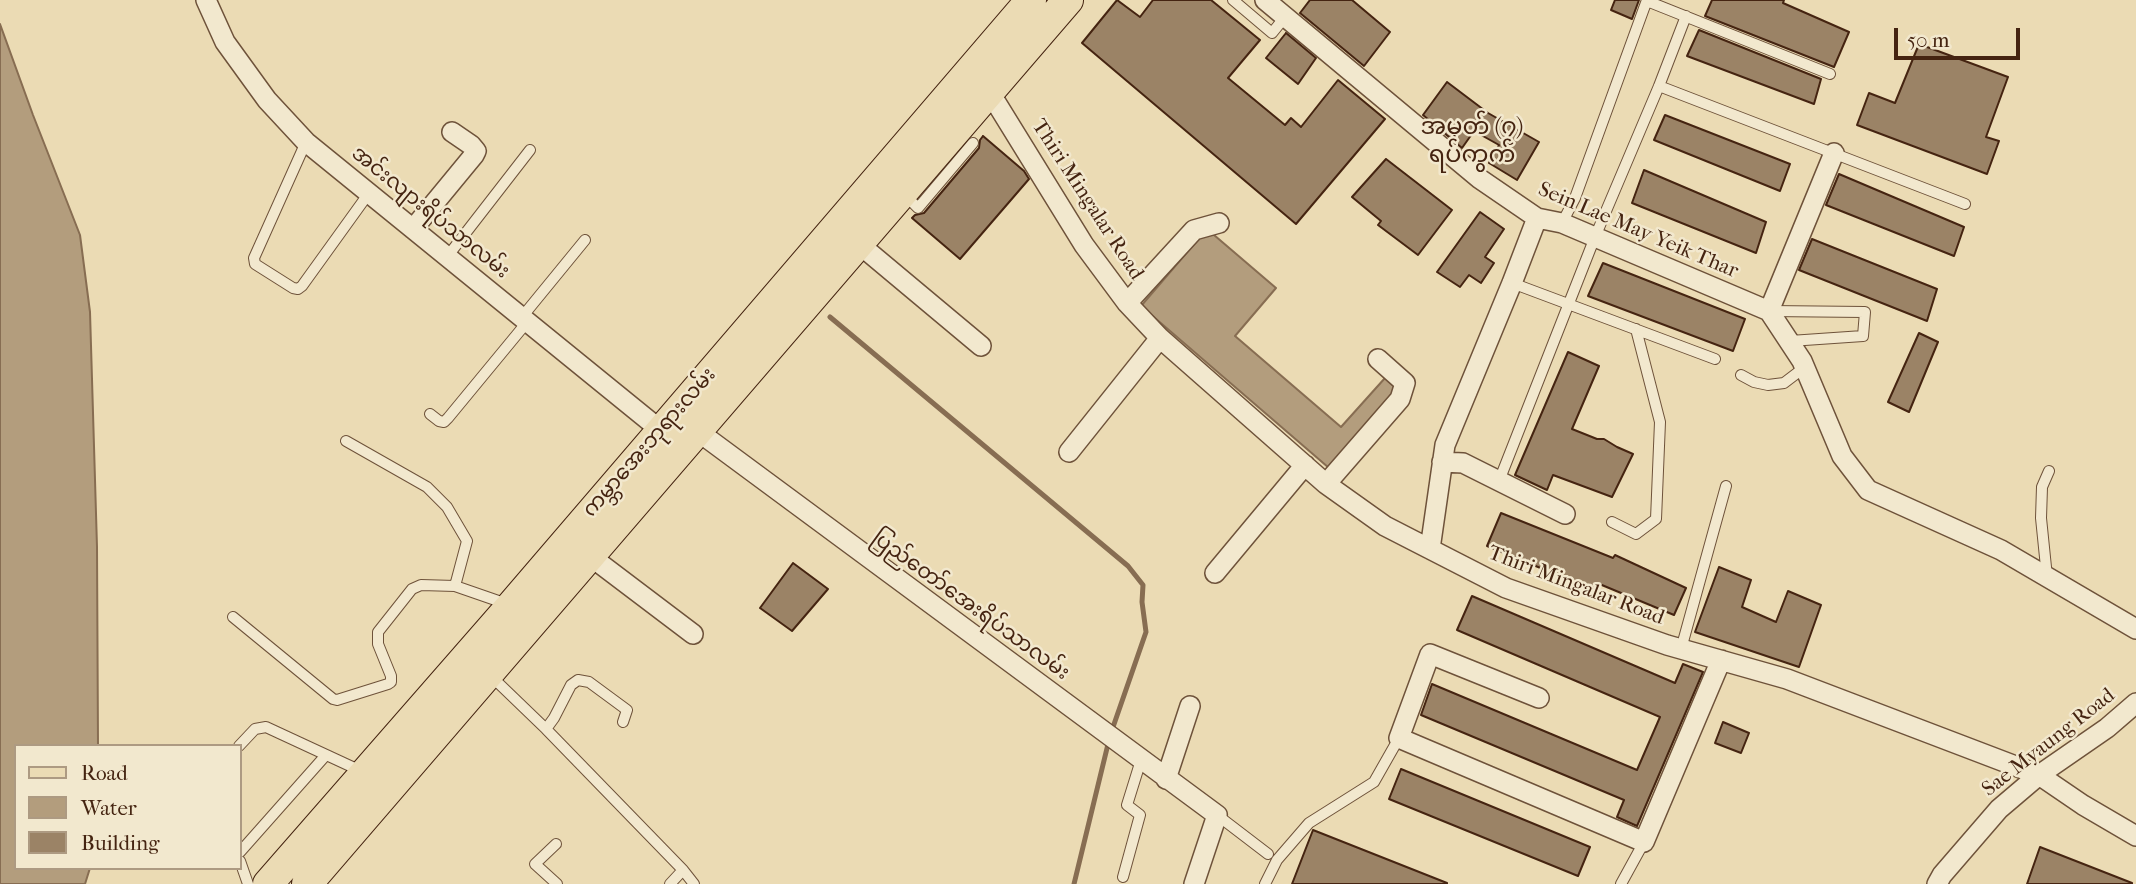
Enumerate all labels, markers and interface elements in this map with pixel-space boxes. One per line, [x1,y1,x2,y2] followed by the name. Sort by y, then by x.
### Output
[1898,14,2024,58] scale bar
[1907,28,1950,52] text: 50 m
[1421,114,1523,170] district label: အမှတ် (၇) ရပ်ကွက်
[1026,115,1148,285] street label: Thiri Mingalar Road
[346,141,514,285] street label: အင်းလျားရိပ်သာလမ်း
[1534,177,1742,285] street label: Sein Lae May Yeik Thar
[578,363,722,523] street label: ကမ္ဘာအေးဘုရားလမ်း
[866,526,1074,686] street label: ပြည်တော်အေးရိပ်သာလမ်း
[1484,541,1668,631] street label: Thiri Mingalar Road
[1978,683,2120,803] street label: Sae Myaung Road
[14,744,242,870] legend
[81,761,128,785] text: Road
[81,796,137,820] text: Water
[81,831,159,855] text: Building

